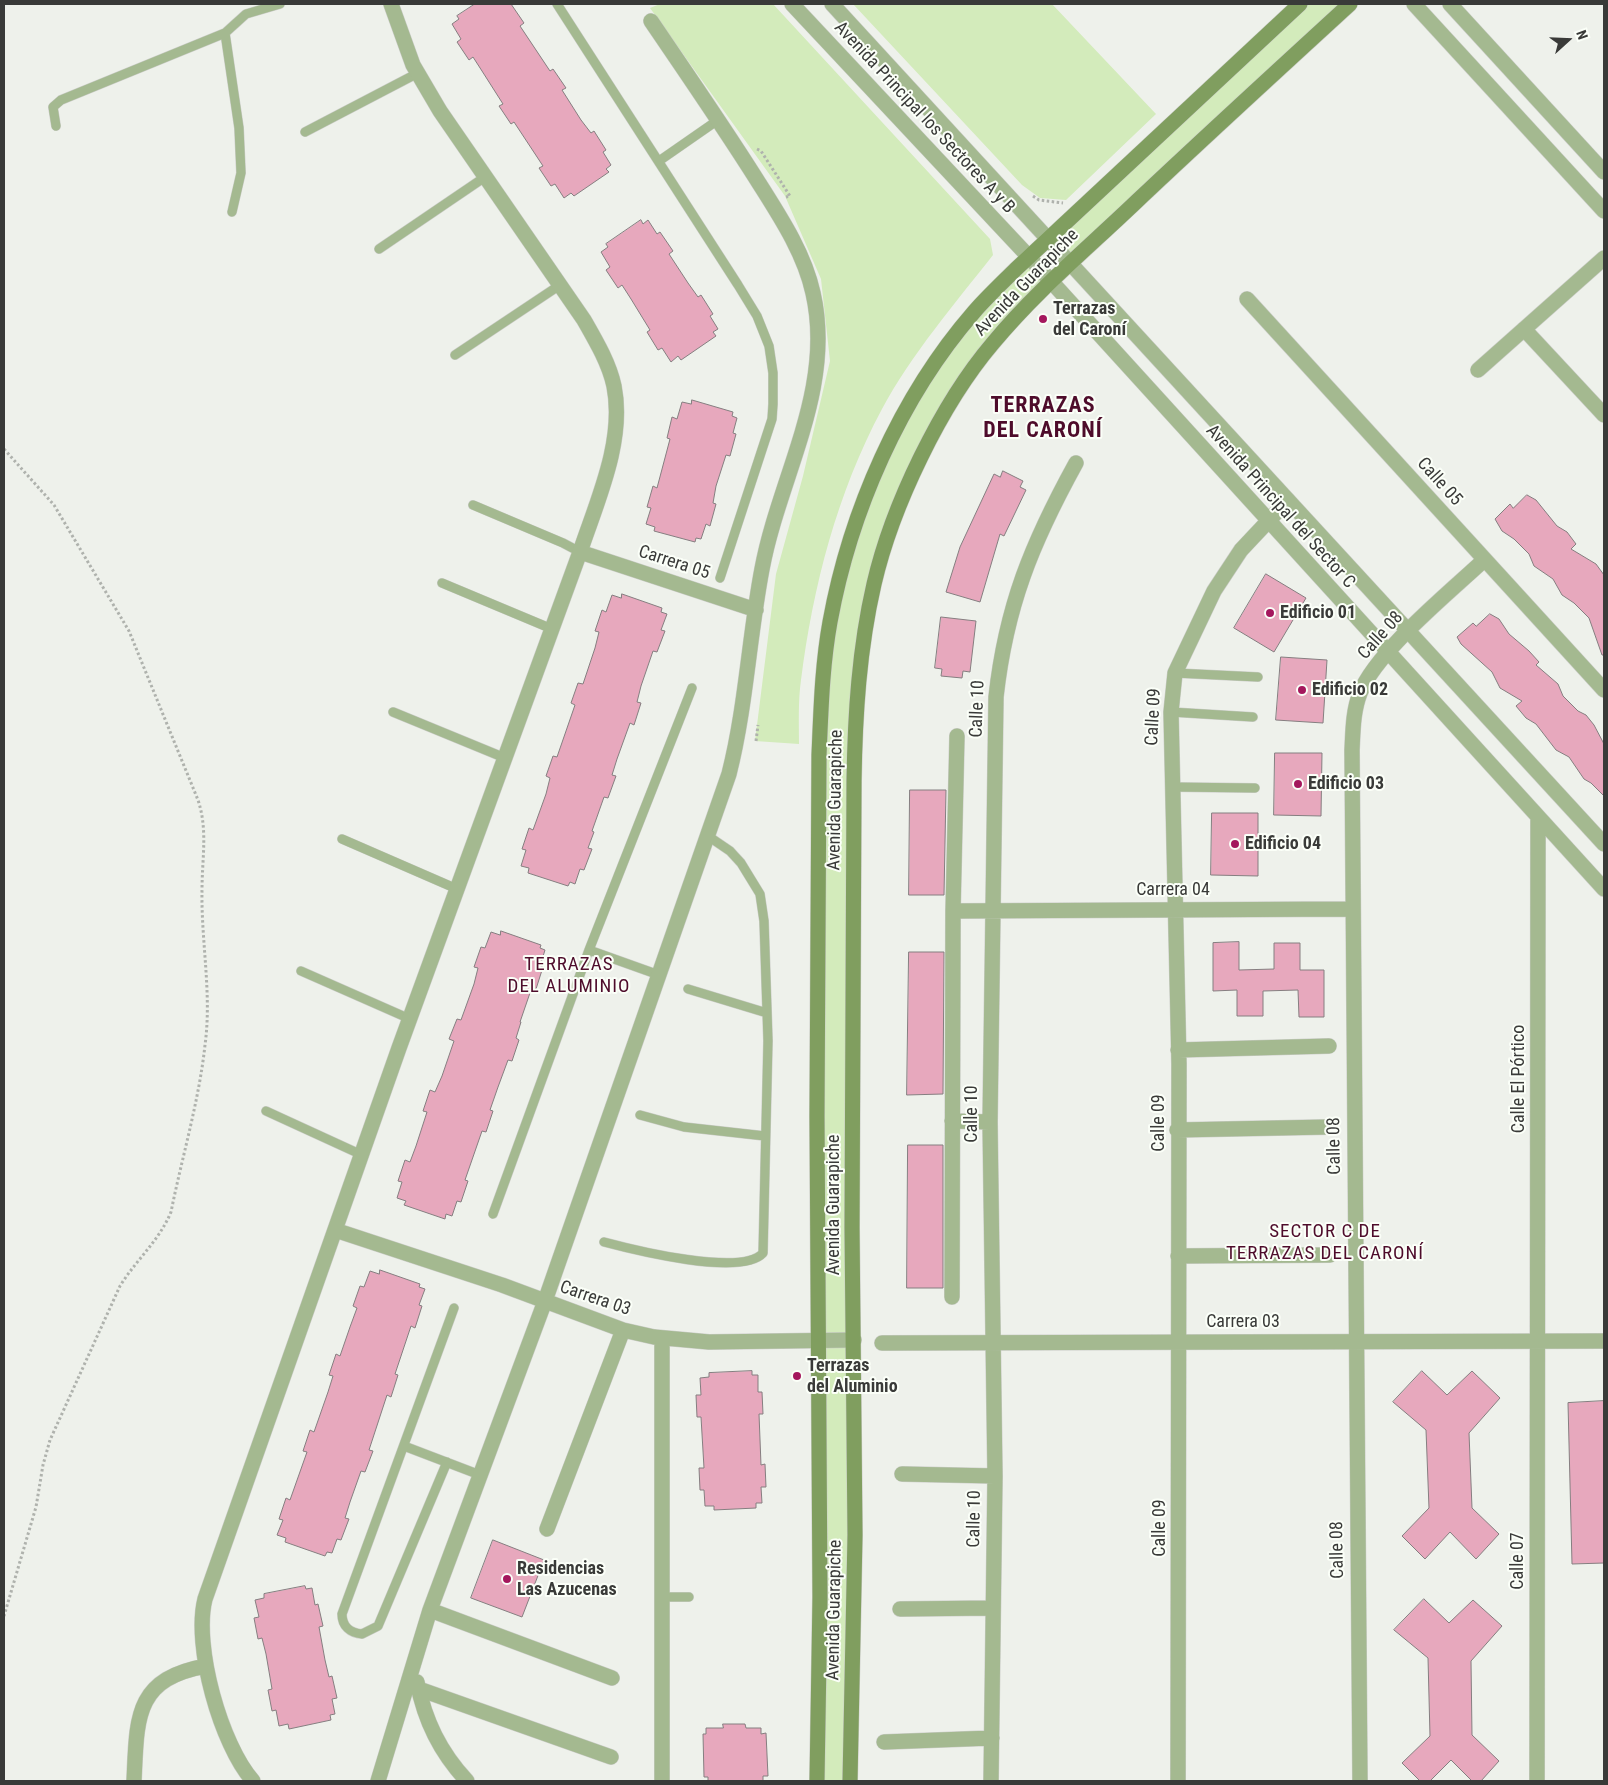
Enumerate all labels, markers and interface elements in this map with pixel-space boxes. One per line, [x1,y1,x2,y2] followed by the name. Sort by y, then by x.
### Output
[1543,15,1593,65] north arrow
[829,17,1019,219] street label: Avenida Principal los Sectores A y B
[1573,28,1591,42] text: N
[970,225,1084,341] street label: Avenida Guarapiche
[1053,298,1126,340] place label: Terrazas del Caroní
[1037,313,1049,325] marker: Terrazas del Caroní
[982,393,1104,444] district label: TERRAZAS DEL CARONÍ
[1201,421,1359,593] street label: Avenida Principal del Sector C
[1412,453,1466,511] street label: Calle 05
[636,541,712,585] street label: Carrera 05
[1280,602,1356,624] place label: Edificio 01
[1264,607,1276,619] marker: Edificio 01
[1354,607,1408,665] street label: Calle 08
[1312,679,1388,701] place label: Edificio 02
[966,680,990,738] street label: Calle 10
[1296,684,1308,696] marker: Edificio 02
[1142,688,1166,746] street label: Calle 09
[824,729,848,871] street label: Avenida Guarapiche
[1308,773,1384,795] place label: Edificio 03
[1292,778,1304,790] marker: Edificio 03
[1245,833,1321,855] place label: Edificio 04
[1229,838,1241,850] marker: Edificio 04
[1136,879,1210,901] street label: Carrera 04
[506,954,632,998] district label: TERRAZAS DEL ALUMINIO
[1508,1025,1530,1133] street label: Calle El Pórtico
[961,1085,983,1143] street label: Calle 10
[1148,1094,1170,1152] street label: Calle 09
[1324,1117,1346,1175] street label: Calle 08
[823,1135,845,1275] street label: Avenida Guarapiche
[1224,1221,1426,1265] district label: SECTOR C DE TERRAZAS DEL CARONÍ
[557,1277,633,1321] street label: Carrera 03
[1206,1311,1280,1333] street label: Carrera 03
[807,1355,898,1398] place label: Terrazas del Aluminio
[791,1370,803,1382] marker: Terrazas del Aluminio
[964,1490,986,1548] street label: Calle 10
[1149,1499,1171,1557] street label: Calle 09
[1327,1521,1349,1579] street label: Calle 08
[1507,1532,1529,1590] street label: Calle 07
[823,1539,847,1681] street label: Avenida Guarapiche
[517,1558,617,1600] place label: Residencias Las Azucenas
[501,1573,513,1585] marker: Residencias Las Azucenas

